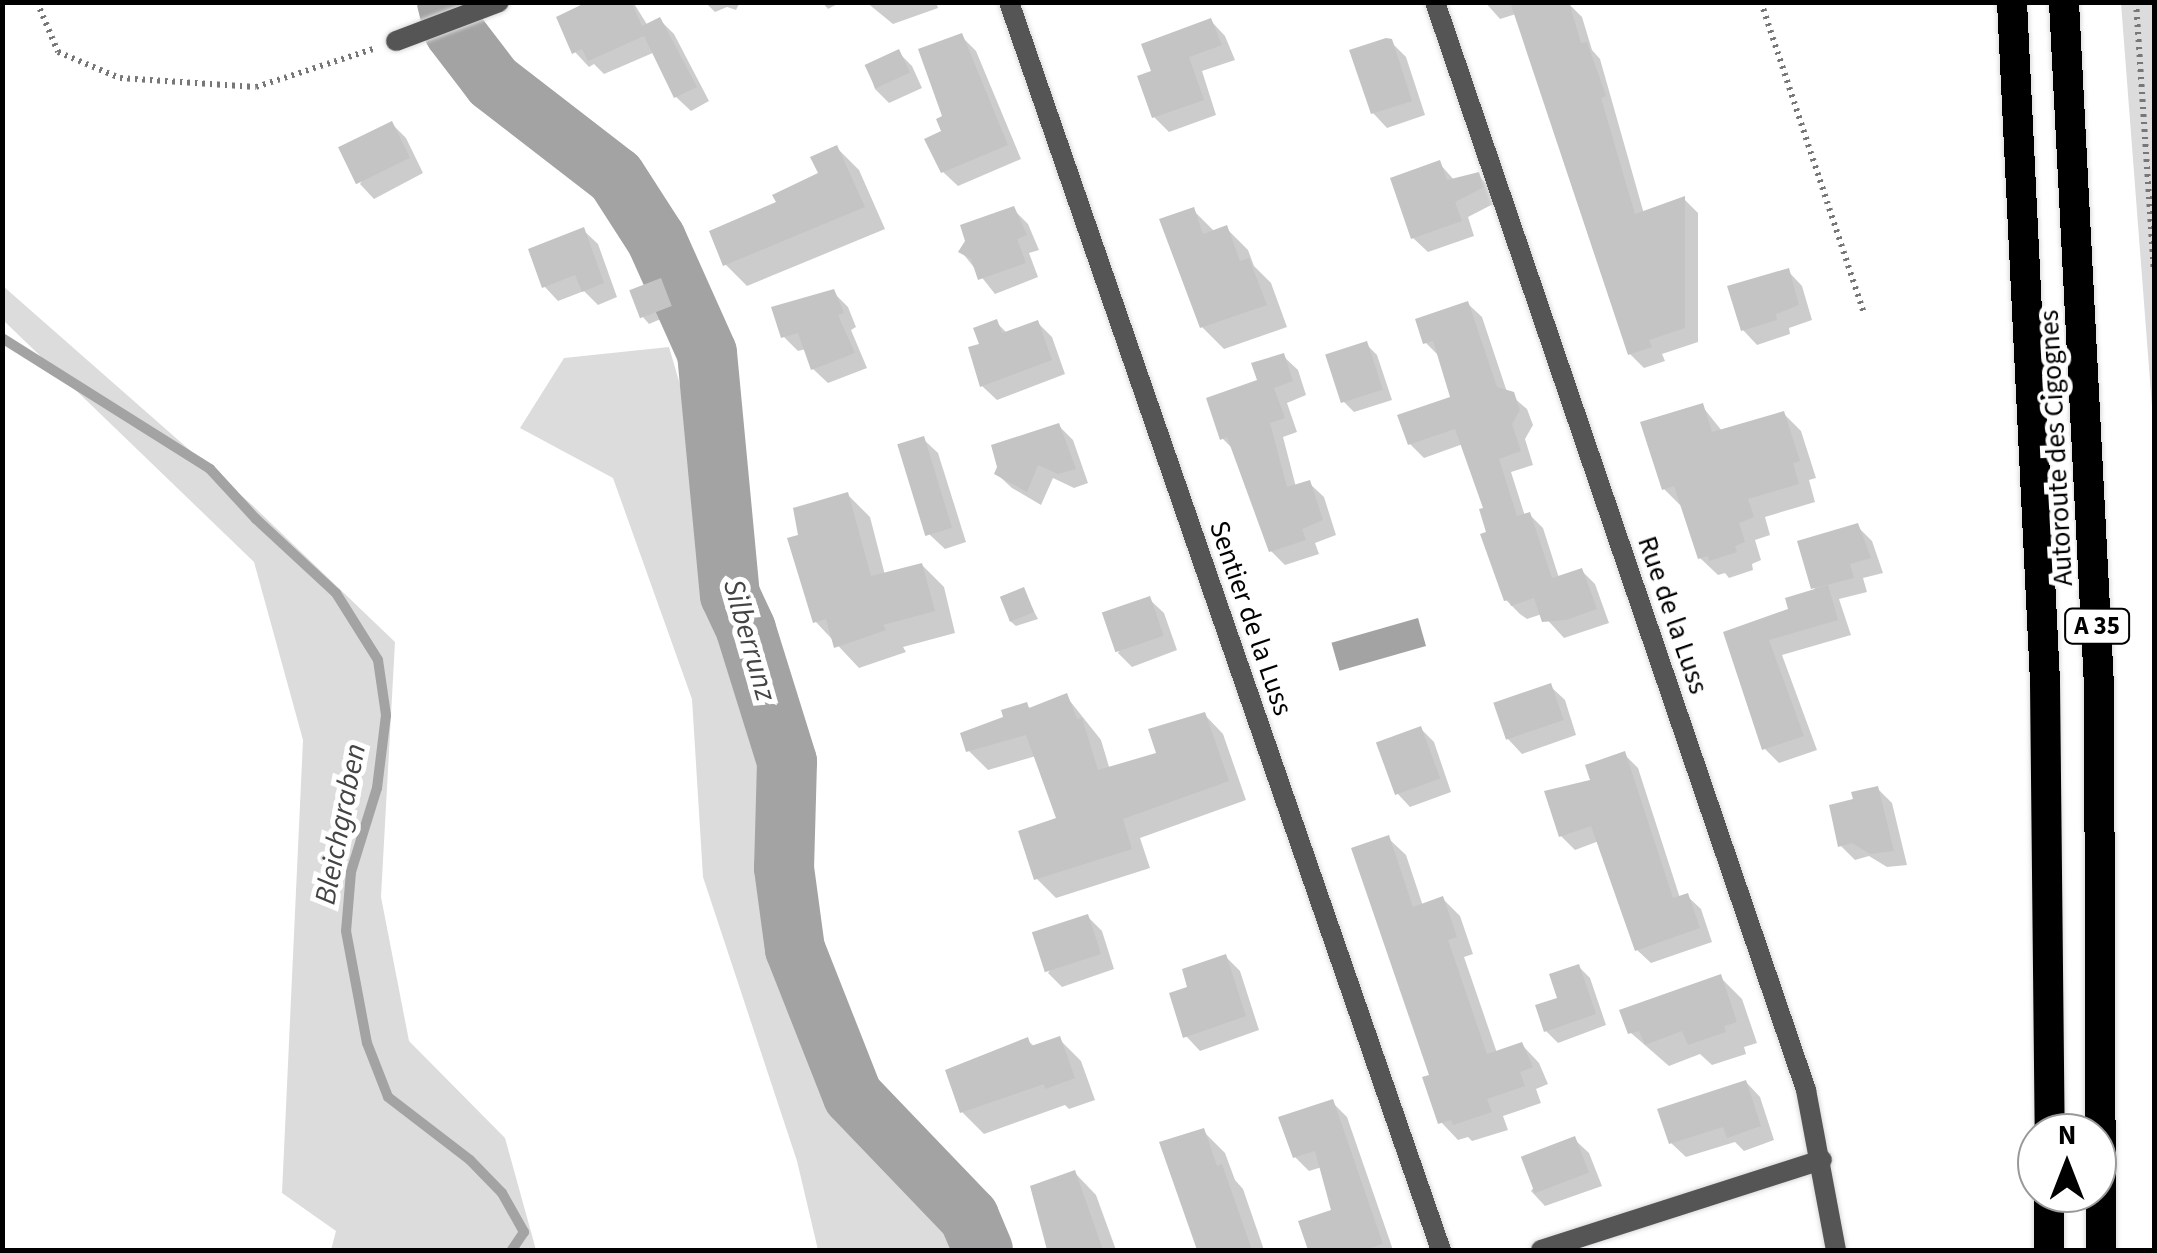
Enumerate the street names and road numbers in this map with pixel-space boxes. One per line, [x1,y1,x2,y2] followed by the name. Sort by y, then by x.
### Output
[2032,309,2080,587] street label: Autoroute des Cigognes
[1202,516,1300,720] street label: Sentier de la Luss
[1630,532,1716,698] street label: Rue de la Luss
[2062,606,2132,646] road number: A 35

